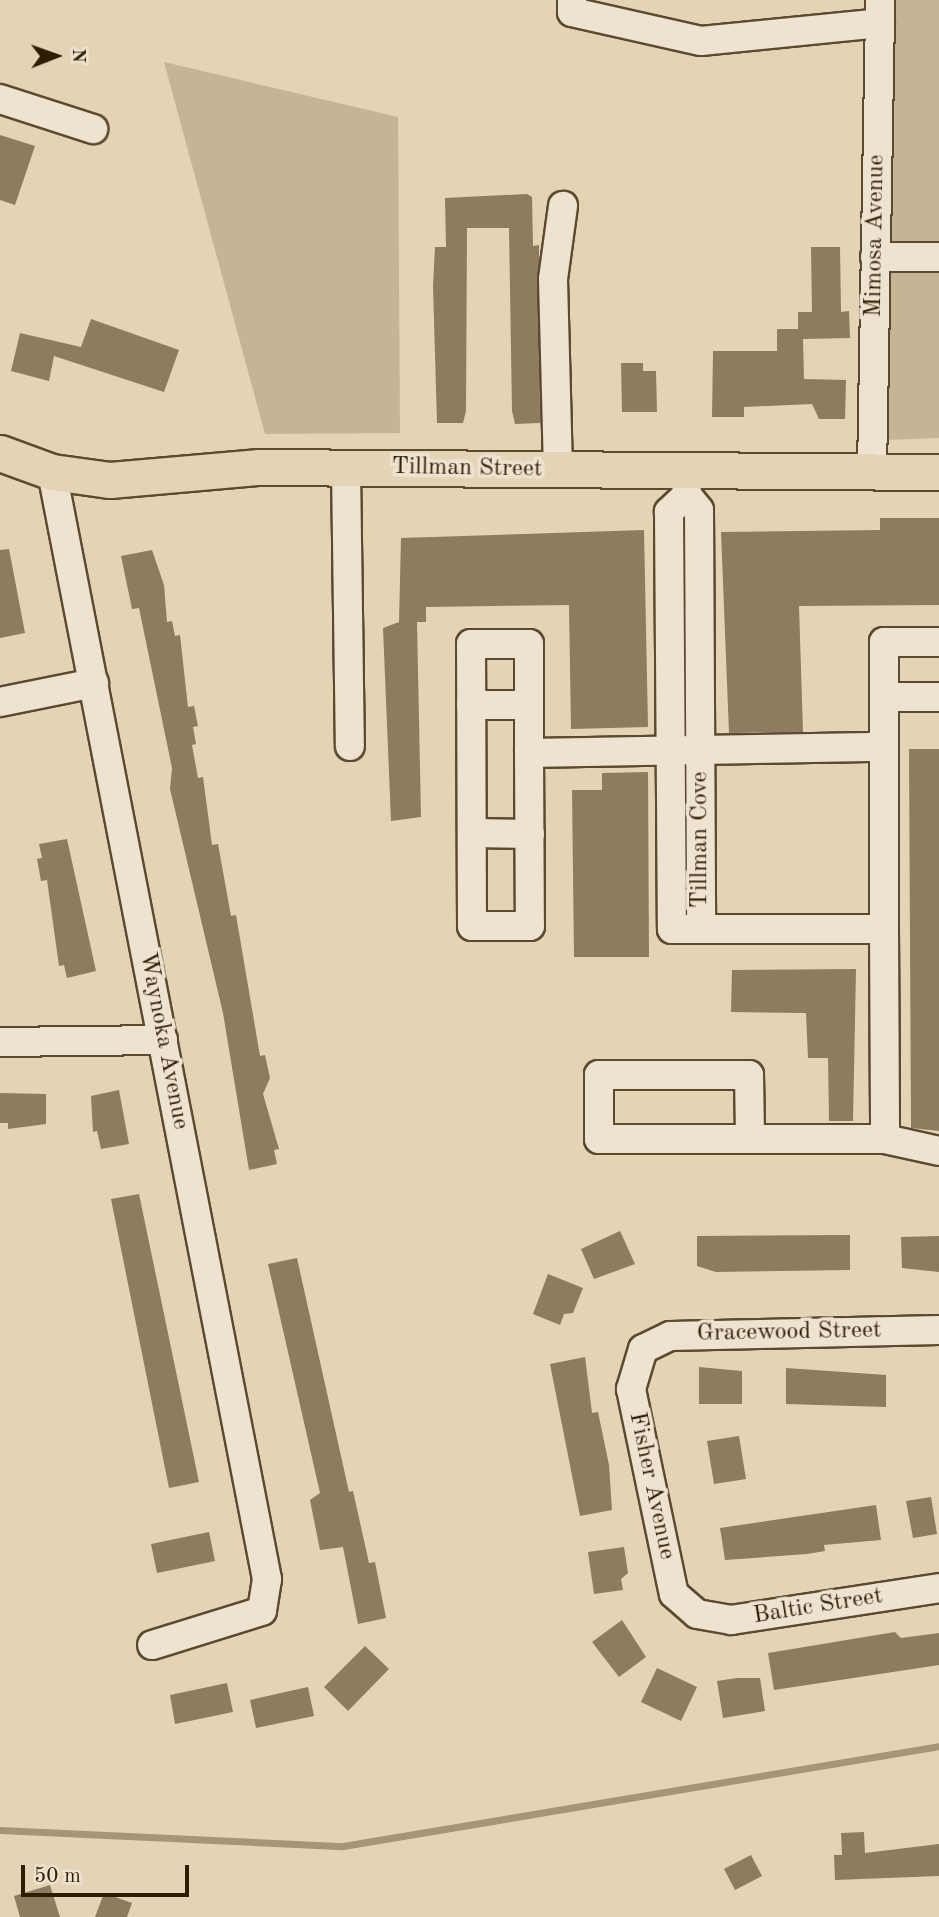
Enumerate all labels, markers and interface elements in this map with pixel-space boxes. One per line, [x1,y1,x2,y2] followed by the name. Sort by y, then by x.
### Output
[21,21,91,91] north arrow
[68,48,87,63] text: N
[860,154,892,318] street label: Mimosa Avenue
[391,453,543,485] street label: Tillman Street
[687,772,715,908] street label: Tillman Cove
[132,950,194,1132] street label: Waynoka Avenue
[696,1317,882,1349] street label: Gracewood Street
[621,1410,681,1562] street label: Fisher Avenue
[751,1583,885,1631] street label: Baltic Street
[24,1850,192,1894] scale bar
[34,1866,81,1887] text: 50 m

